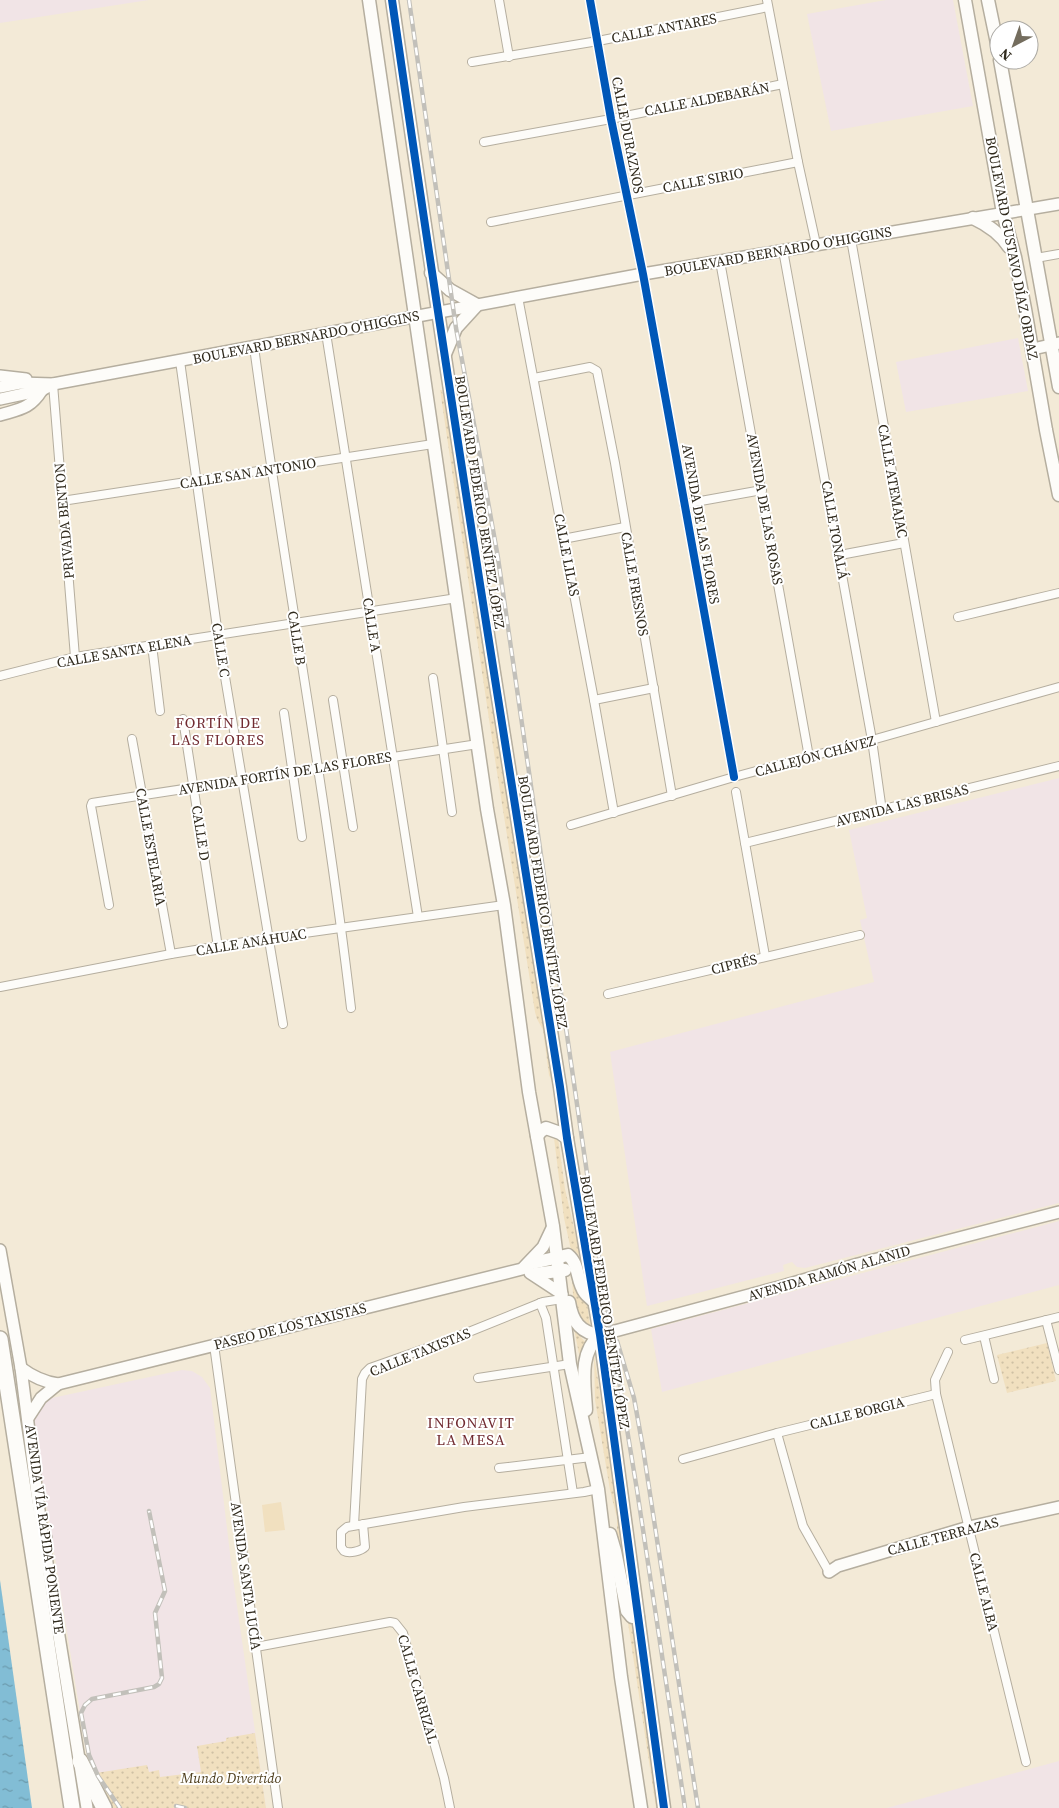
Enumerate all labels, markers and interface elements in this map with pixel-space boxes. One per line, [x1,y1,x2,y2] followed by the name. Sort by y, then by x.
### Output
[610,8,718,48] street label: CALLE ANTARES
[989,20,1039,70] north arrow
[995,44,1016,66] text: N
[607,75,649,195] street label: CALLE DURAZNOS
[643,77,771,121] street label: CALLE ALDEBARÁN
[981,135,1044,361] street label: BOULEVARD GUSTAVO DÍAZ ORDAZ
[661,162,745,198] street label: CALLE SIRIO
[663,221,893,281] street label: BOULEVARD BERNARDO O'HIGGINS
[191,305,421,369] street label: BOULEVARD BERNARDO O'HIGGINS
[450,374,510,630] street label: BOULEVARD FEDERICO BENÍTEZ LÓPEZ
[873,423,913,540] street label: CALLE ATEMAJAC
[742,431,788,587] street label: AVENIDA DE LAS ROSAS
[677,442,725,606] street label: AVENIDA DE LAS FLORES
[178,452,318,494] street label: CALLE SAN ANTONIO
[49,462,79,580] street label: PRIVADA BENTON
[816,479,854,582] street label: CALLE TONALÁ
[549,512,585,598] street label: CALLE LILAS
[616,530,654,638] street label: CALLE FRESNOS
[358,596,386,654] street label: CALLE A
[283,609,311,667] street label: CALLE B
[207,621,235,679] street label: CALLE C
[55,629,193,673] street label: CALLE SANTA ELENA
[171,712,265,750] district label: FORTÍN DE LAS FLORES
[753,730,878,782] street label: CALLEJÓN CHÁVEZ
[177,746,393,800] street label: AVENIDA FORTÍN DE LAS FLORES
[513,774,573,1030] street label: BOULEVARD FEDERICO BENÍTEZ LÓPEZ
[833,779,971,831] street label: AVENIDA LAS BRISAS
[131,787,171,908] street label: CALLE ESTELARIA
[187,804,215,862] street label: CALLE D
[194,923,308,961] street label: CALLE ANÁHUAC
[709,949,759,979] street label: CIPRÉS
[575,1174,635,1430] street label: BOULEVARD FEDERICO BENÍTEZ LÓPEZ
[745,1240,913,1306] street label: AVENIDA RAMÓN ALANID
[212,1297,368,1355] street label: PASEO DE LOS TAXISTAS
[366,1323,474,1381] street label: CALLE TAXISTAS
[808,1391,907,1434] street label: CALLE BORGIA
[427,1412,515,1450] district label: INFONAVIT LA MESA
[20,1423,70,1635] street label: AVENIDA VÍA RÁPIDA PONIENTE
[226,1501,266,1652] street label: AVENIDA SANTA LUCÍA
[885,1512,1001,1560] street label: CALLE TERRAZAS
[965,1550,1004,1634] street label: CALLE ALBA
[393,1632,443,1746] street label: CALLE CARRIZAL
[180,1768,282,1788] park label: Mundo Divertido

